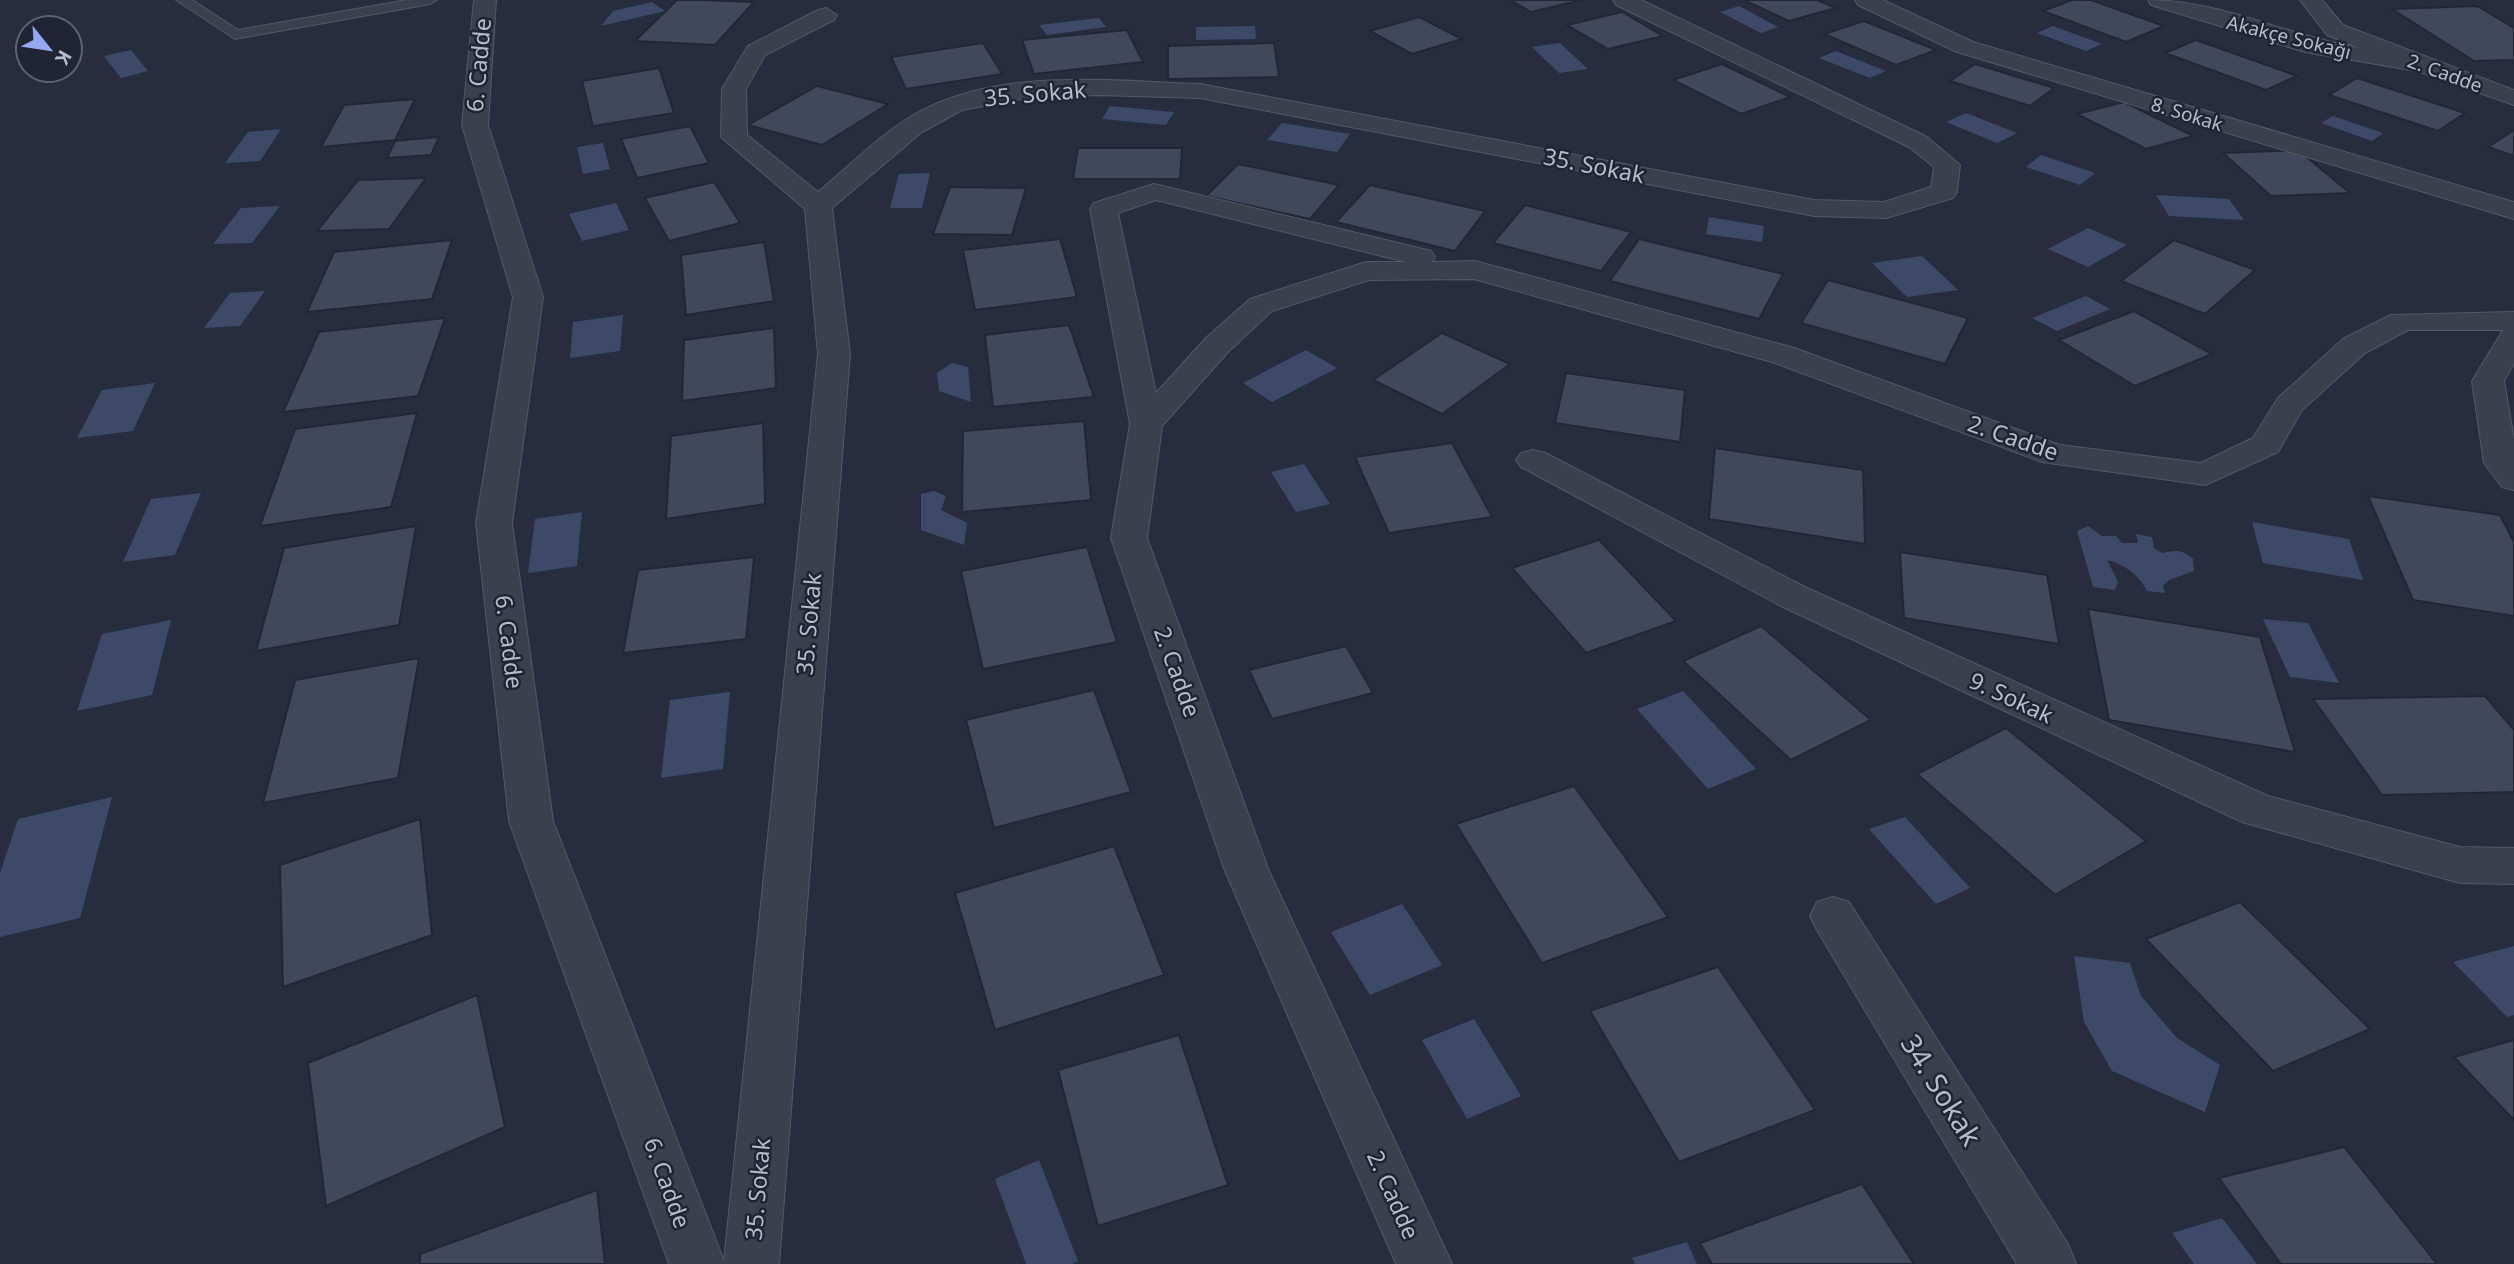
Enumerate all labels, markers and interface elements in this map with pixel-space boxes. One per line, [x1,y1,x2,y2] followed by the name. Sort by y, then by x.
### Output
[2224,9,2354,65] street label: Akakçe Sokağı
[14,14,84,84] north arrow
[458,17,498,113] street label: 6. Cadde
[49,46,78,70] text: K
[2404,48,2486,98] street label: 2. Cadde
[982,73,1088,113] street label: 35. Sokak
[2148,91,2226,137] street label: 8. Sokak
[1541,140,1648,191] street label: 35. Sokak
[1964,407,2063,467] street label: 2. Cadde
[788,571,828,676] street label: 35. Sokak
[488,593,532,690] street label: 6. Cadde
[1147,622,1209,721] street label: 2. Cadde
[1964,664,2059,731] street label: 9. Sokak
[1893,1027,1991,1152] street label: 34. Sokak
[637,1133,699,1232] street label: 6. Cadde
[737,1136,777,1241] street label: 35. Sokak
[1360,1145,1428,1244] street label: 2. Cadde

